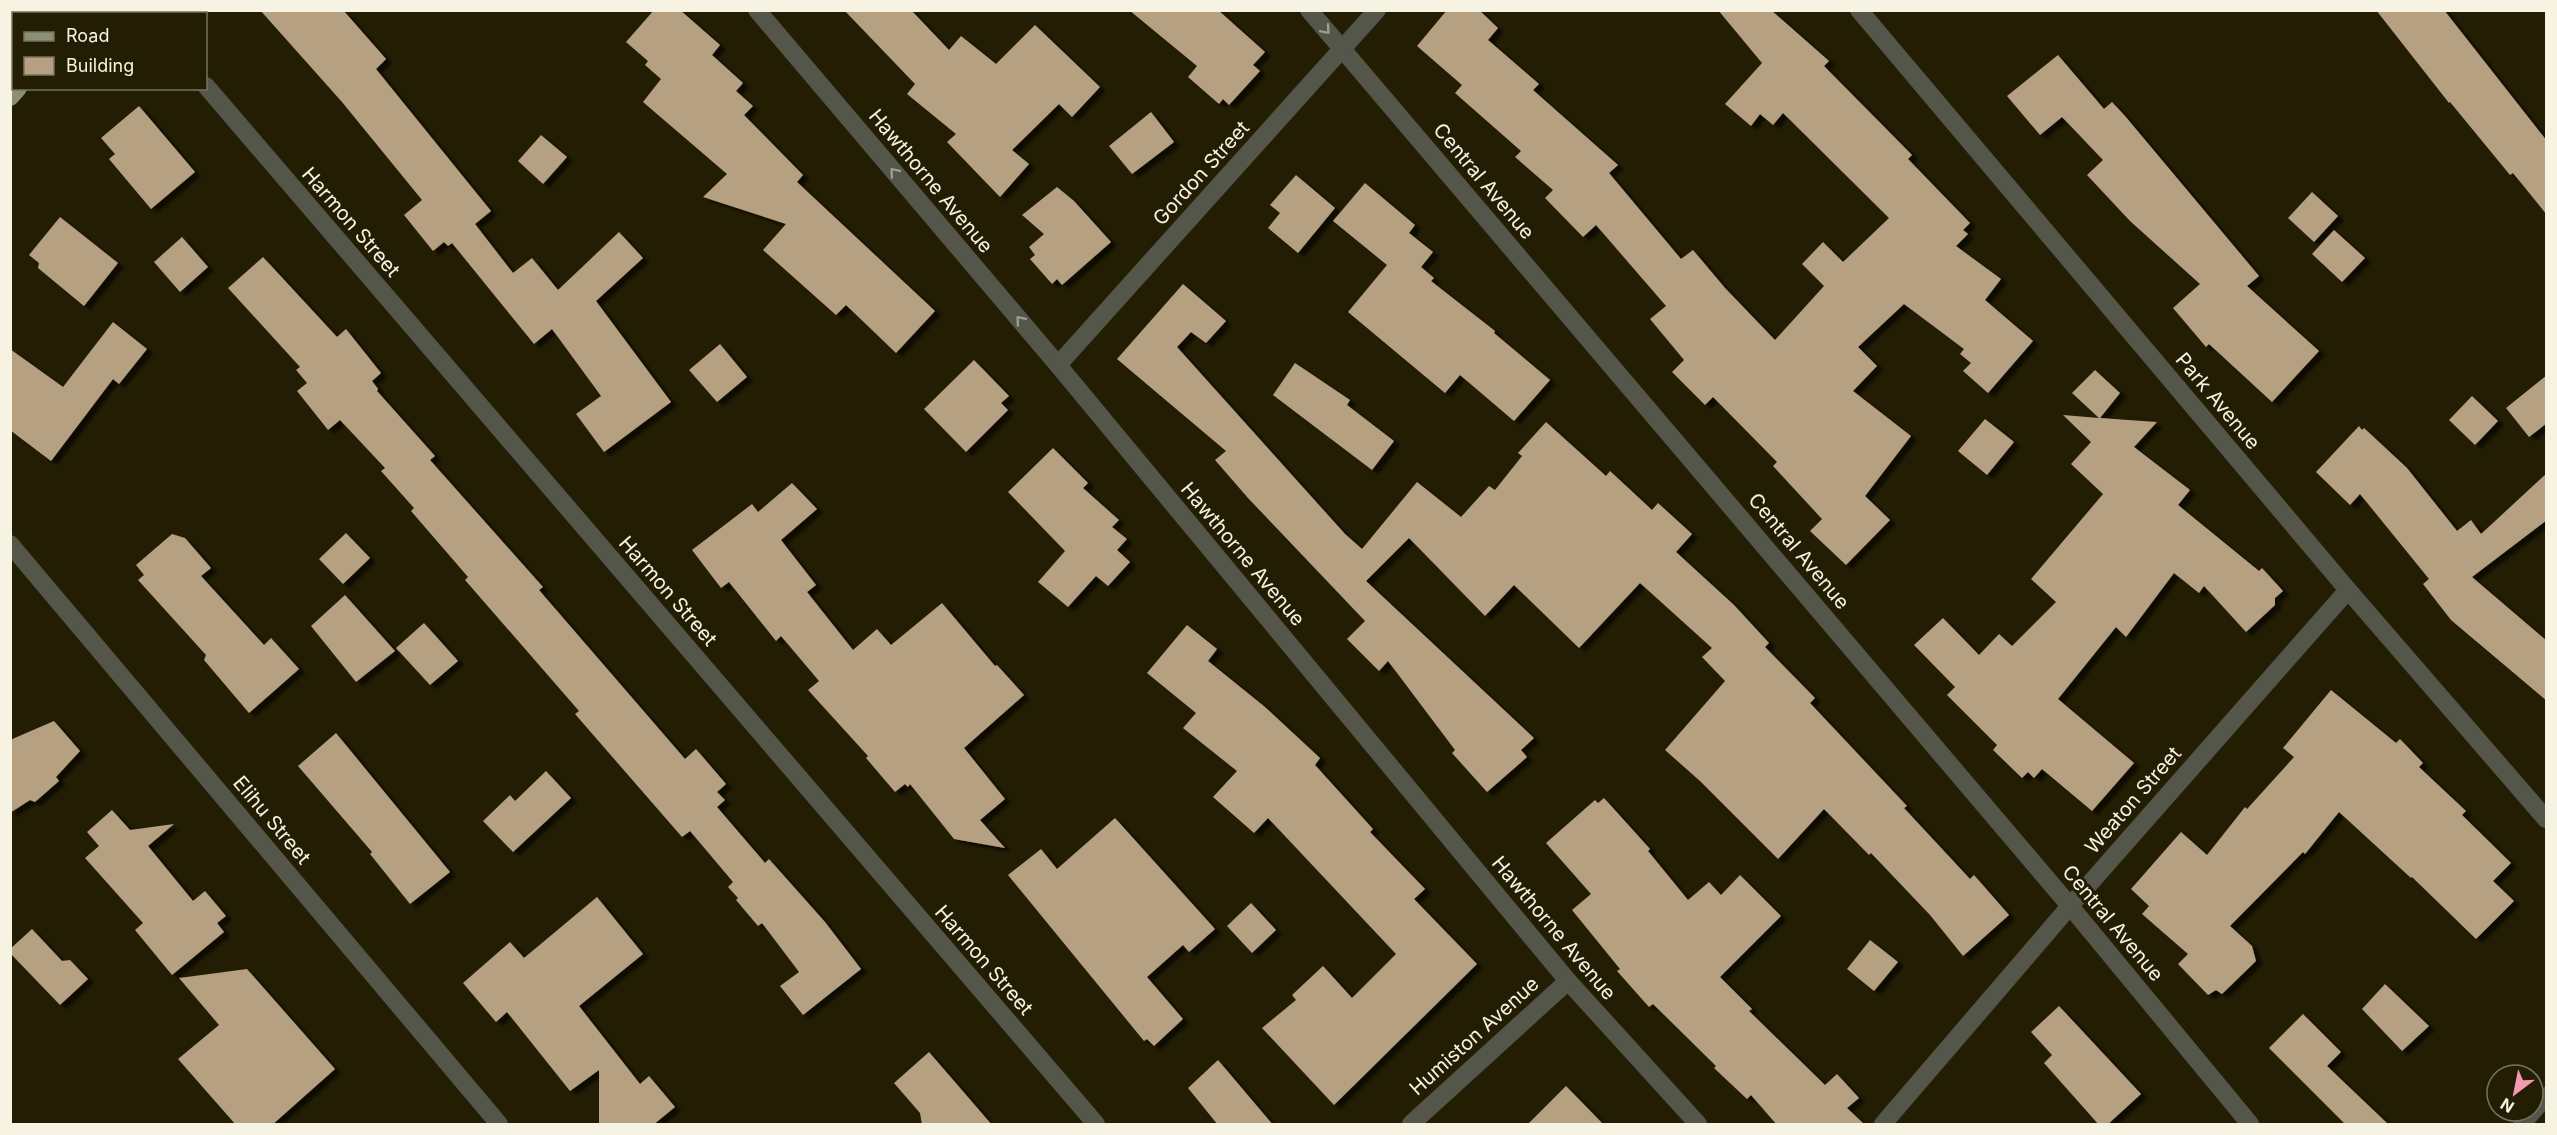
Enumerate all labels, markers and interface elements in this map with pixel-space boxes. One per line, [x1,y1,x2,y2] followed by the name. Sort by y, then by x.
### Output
[12,12,207,90] legend
[1319,23,1330,34] one-way arrow
[66,25,109,46] text: Road
[66,55,134,76] text: Building
[864,104,998,258] street label: Hawthorne Avenue
[1148,116,1254,230] street label: Gordon Street
[1428,118,1540,244] street label: Central Avenue
[297,162,405,282] street label: Harmon Street
[890,168,901,179] one-way arrow
[1016,316,1027,327] one-way arrow
[2171,348,2265,454] street label: Park Avenue
[1176,477,1310,631] street label: Hawthorne Avenue
[1743,488,1855,614] street label: Central Avenue
[614,531,722,651] street label: Harmon Street
[2080,741,2186,858] street label: Weaton Street
[228,771,316,869] street label: Elihu Street
[1487,851,1621,1005] street label: Hawthorne Avenue
[2057,860,2169,986] street label: Central Avenue
[930,900,1038,1020] street label: Harmon Street
[1404,972,1544,1100] street label: Humiston Avenue
[2485,1063,2545,1123] north arrow
[2497,1094,2518,1117] text: N

